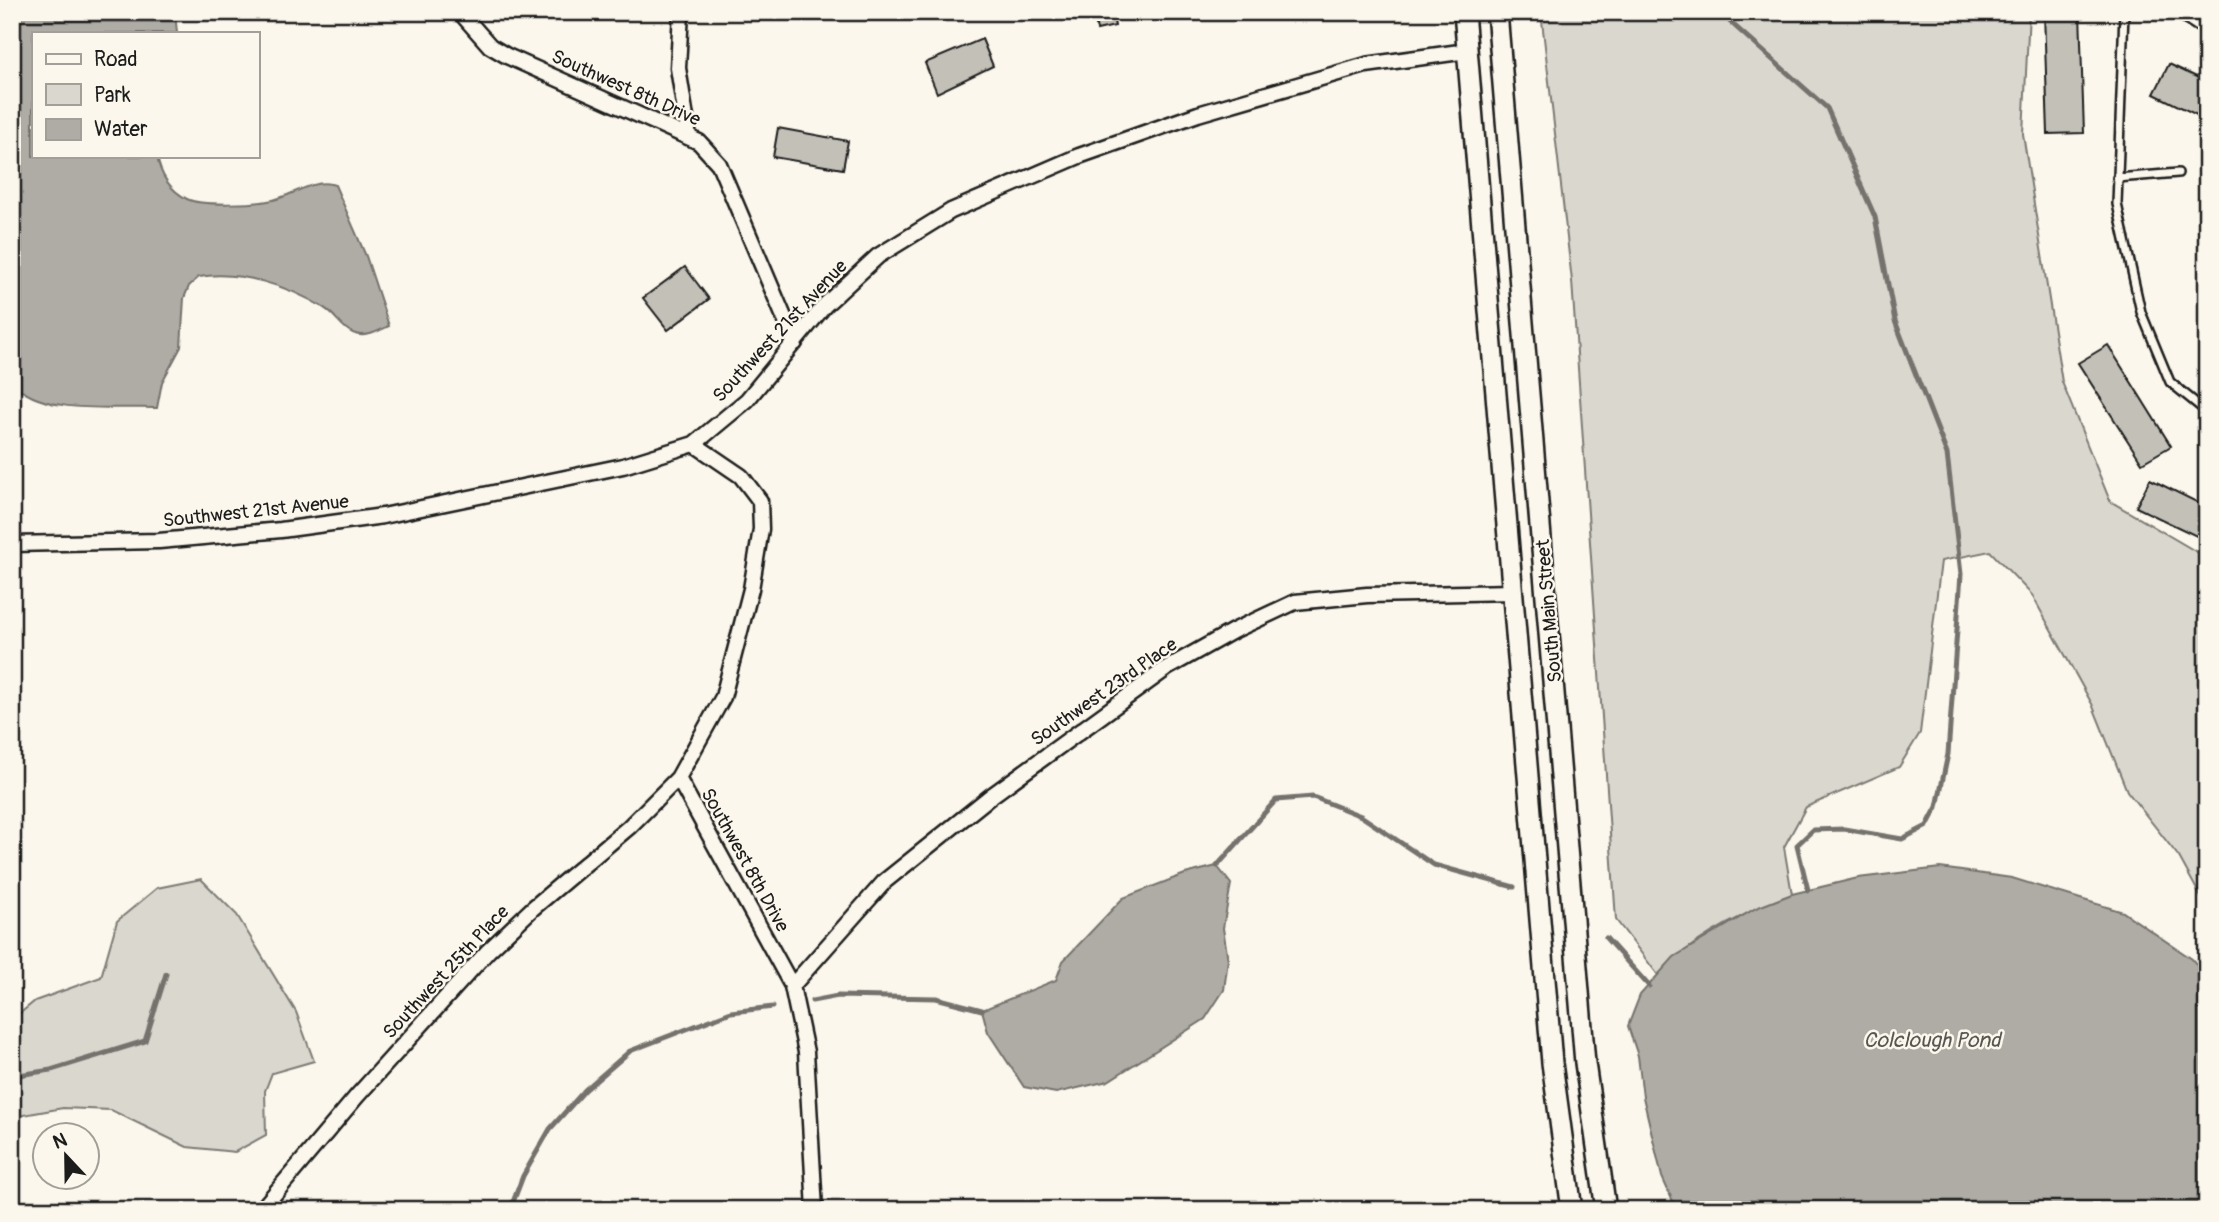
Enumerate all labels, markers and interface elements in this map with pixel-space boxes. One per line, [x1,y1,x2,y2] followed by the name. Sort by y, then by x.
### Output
[32,32,259,158] legend
[548,44,705,132] street label: Southwest 8th Drive
[94,46,138,73] text: Road
[94,82,131,109] text: Park
[94,116,148,143] text: Water
[708,254,853,407] street label: Southwest 21st Avenue
[162,489,351,533] street label: Southwest 21st Avenue
[1531,538,1567,684] street label: South Main Street
[1026,632,1182,752] street label: Southwest 23rd Place
[696,784,795,937] street label: Southwest 8th Drive
[378,900,515,1044] street label: Southwest 25th Place
[1864,1027,2003,1054] water label: Colclough Pond
[32,1120,102,1190] north arrow
[50,1128,71,1155] text: N

